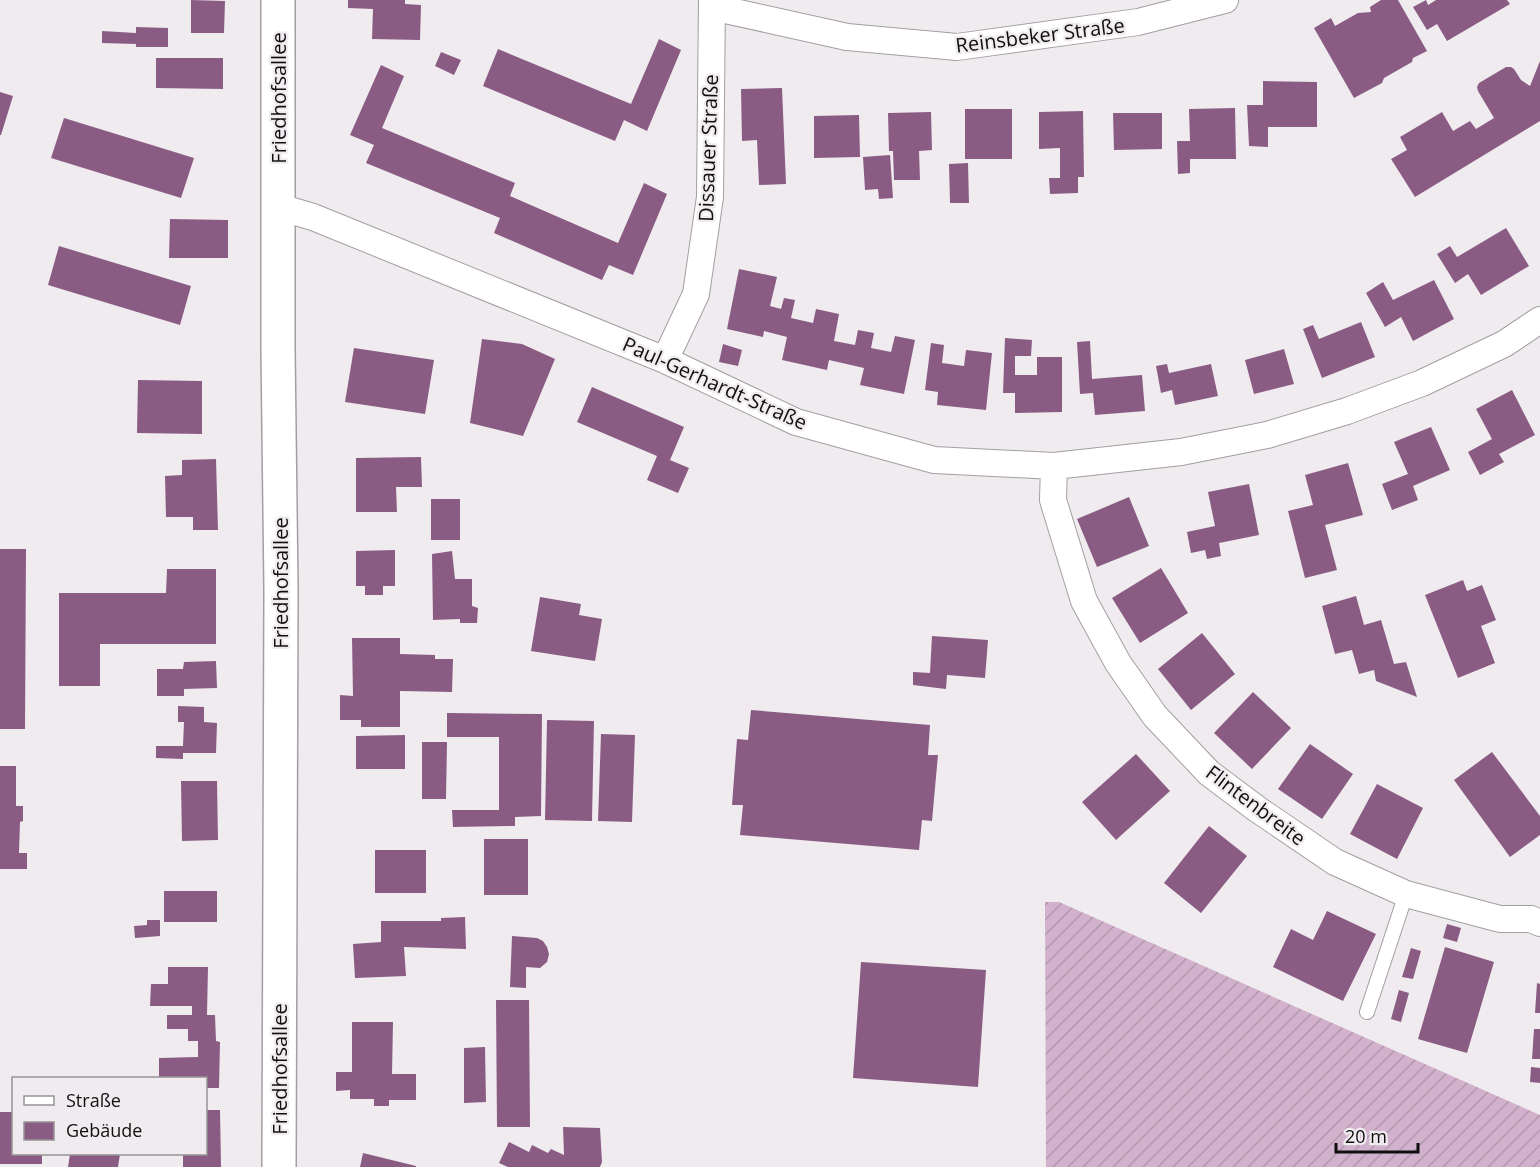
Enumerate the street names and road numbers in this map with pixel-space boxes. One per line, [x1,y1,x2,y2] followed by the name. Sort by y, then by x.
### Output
[954,11,1126,59] street label: Reinsbeker Straße
[265,32,292,164] street label: Friedhofsallee
[692,74,724,222] street label: Dissauer Straße
[618,330,812,436] street label: Paul-Gerhardt-Straße
[267,517,294,649] street label: Friedhofsallee
[1201,759,1311,851] street label: Flintenbreite
[266,1003,293,1135] street label: Friedhofsallee

